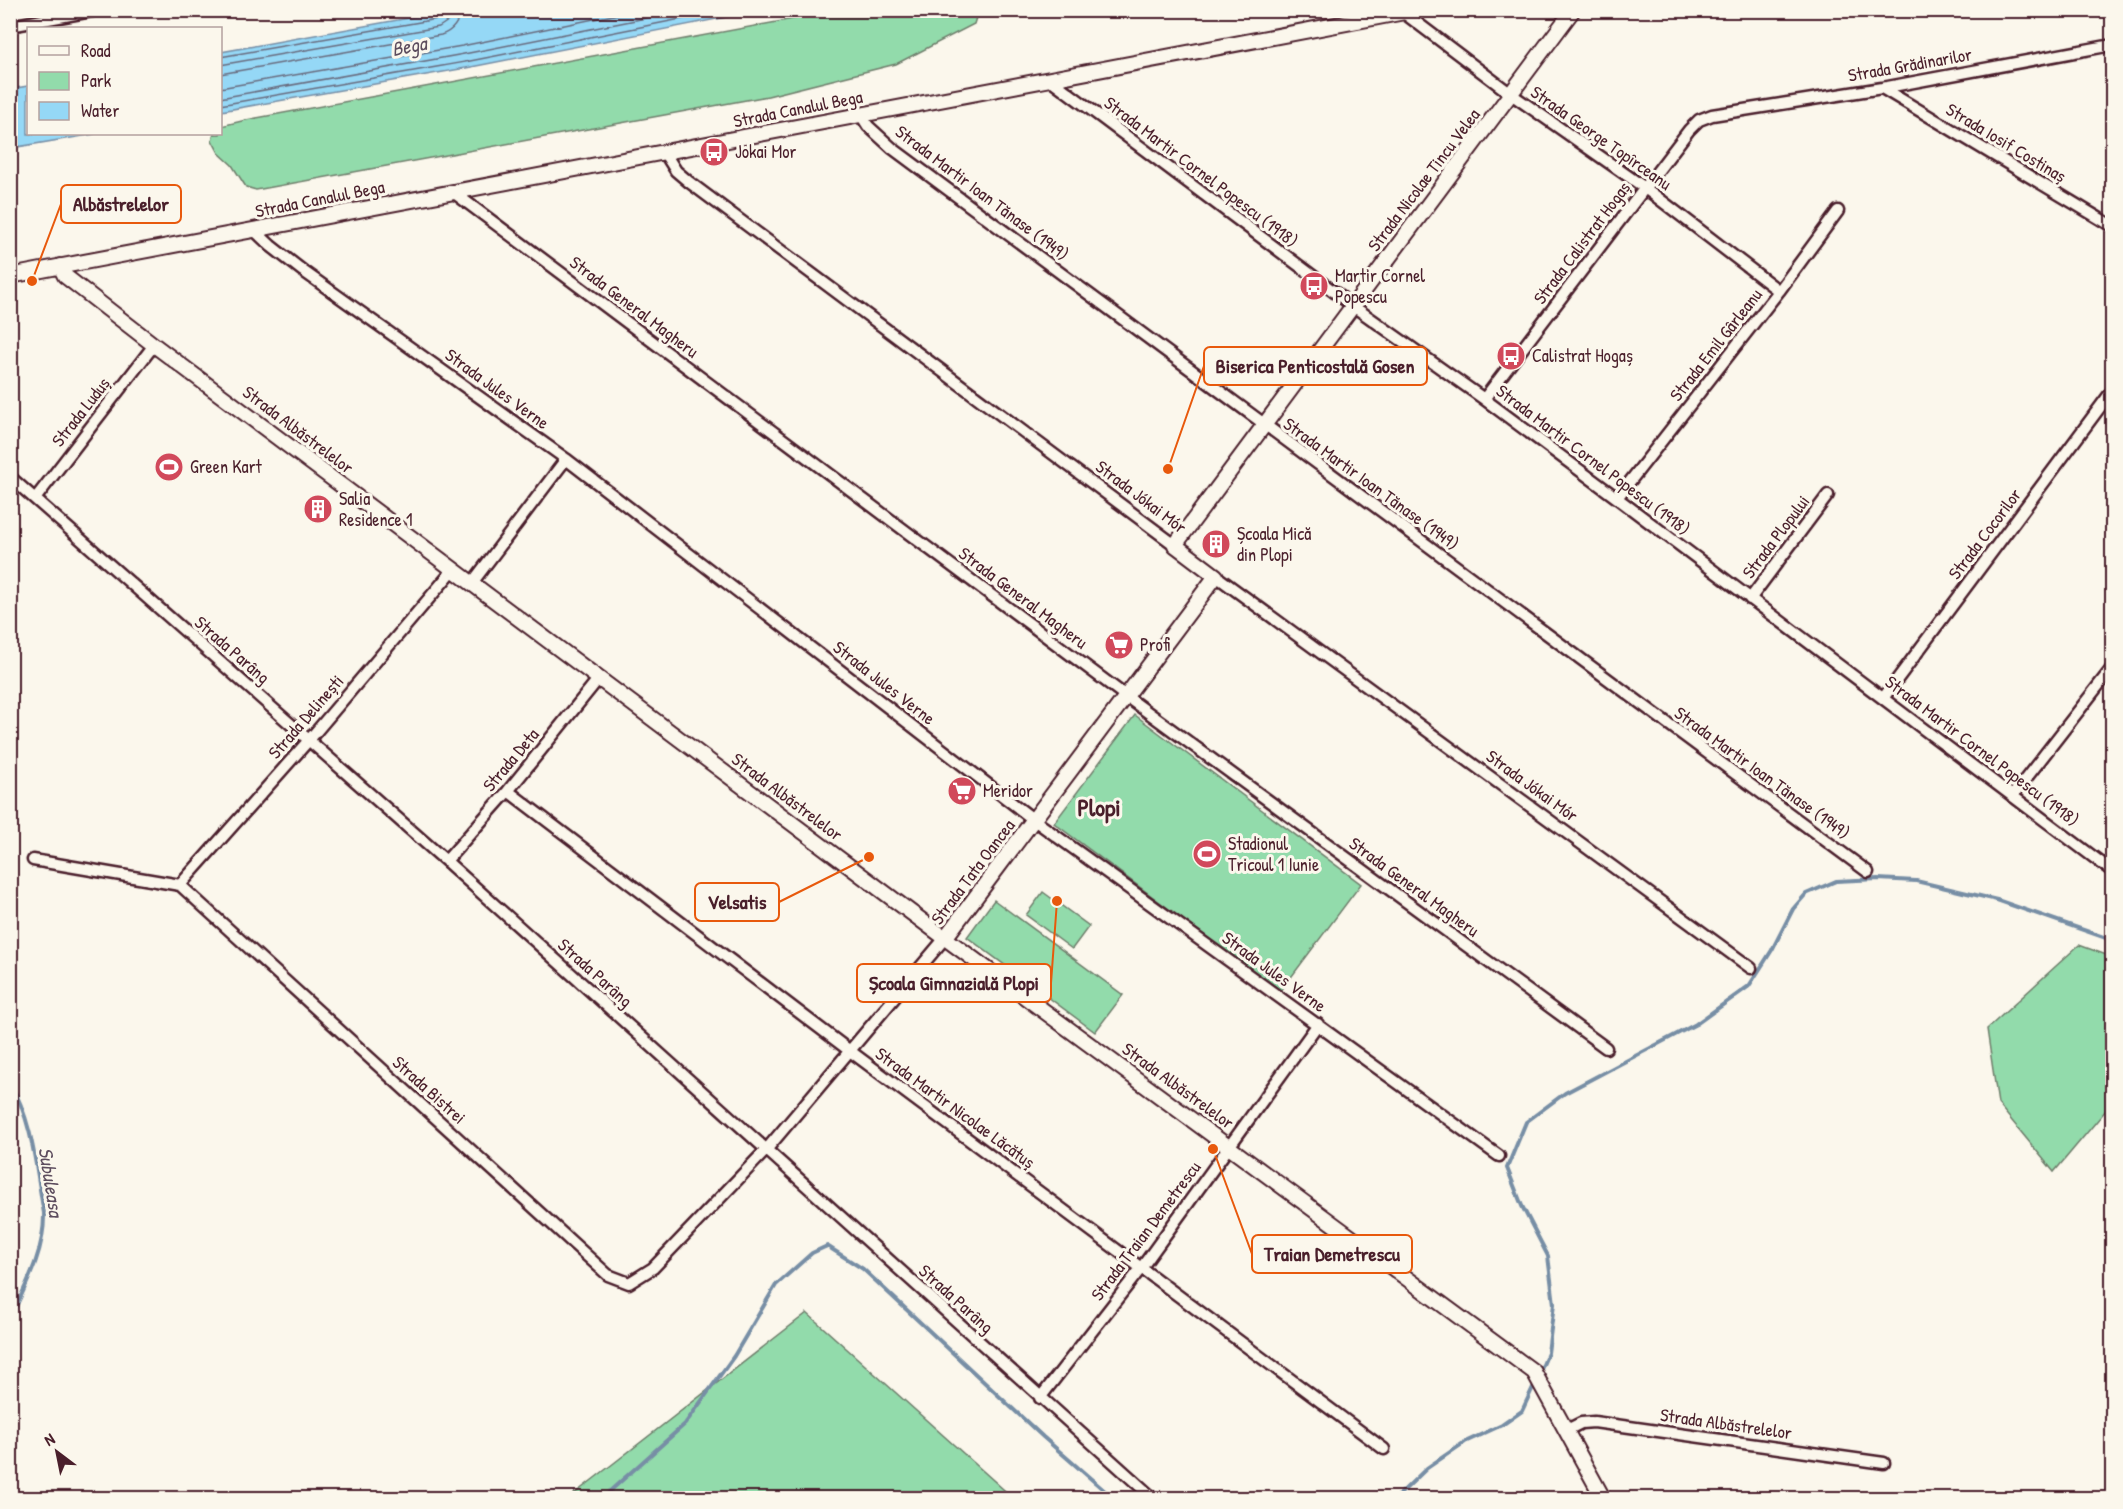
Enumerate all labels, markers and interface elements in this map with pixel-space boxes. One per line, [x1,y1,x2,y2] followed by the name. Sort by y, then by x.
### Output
[27,27,222,135] legend
[389,29,431,63] water label: Bega
[81,38,111,63] text: Road
[1846,41,1974,88] street label: Strada Grădinarilor
[81,68,112,93] text: Park
[1526,80,1677,196] street label: Strada George Topîrceanu
[731,84,865,133] street label: Strada Canalul Bega
[1099,90,1303,253] street label: Strada Martir Cornel Popescu (1918)
[1941,97,2071,188] street label: Strada Iosif Costinaș
[81,98,119,123] text: Water
[1362,103,1486,256] street label: Strada Nicolae Tincu Velea
[890,119,1074,266] street label: Strada Martir Ioan Tănase (1949)
[698,136,730,168] bus stop icon: Jokai Mor
[735,139,797,164] place label: Jokai Mor
[253,174,387,223] street label: Strada Canalul Bega
[1527,176,1636,309] street label: Strada Calistrat Hogaș
[61,185,181,223] callout: Albăstrelelor
[73,190,169,217] text: Albăstrelelor
[565,250,704,363] street label: Strada General Magheru
[1335,263,1425,309] place label: Martir Cornel Popescu
[1298,270,1330,302] bus stop icon: Martir Cornel Popescu
[1664,283,1768,406] street label: Strada Emil Gârleanu
[1495,340,1527,372] bus stop icon: Calistrat Hogaș
[440,342,554,435] street label: Strada Jules Verne
[1532,343,1633,368] place label: Calistrat Hogaș
[1204,347,1427,385] callout: Biserica Penticostală Gosen
[1216,352,1415,379] text: Biserica Penticostală Gosen
[46,372,116,452] street label: Strada Luduș
[1491,378,1695,541] street label: Strada Martir Cornel Popescu (1918)
[238,380,359,480] street label: Strada Albăstrelelor
[1278,411,1464,556] street label: Strada Martir Ioan Tănase (1949)
[153,451,185,483] sports icon: Green Kart
[190,454,263,479] place label: Green Kart
[1091,454,1192,539] street label: Strada Jókai Mór
[1942,483,2027,584] street label: Strada Cocorilor
[339,486,412,532] place label: Salia Residence 1
[1736,490,1815,583] street label: Strada Plopului
[302,493,334,525] building icon: Salia Residence 1
[1237,521,1311,567] place label: Școala Mică din Plopi
[1200,528,1232,560] building icon: Școala Mică din Plopi
[954,541,1093,654] street label: Strada General Magheru
[189,610,275,689] street label: Strada Parâng
[1103,629,1135,661] supermarket icon: Profi
[1140,632,1171,657] place label: Profi
[828,635,940,730] street label: Strada Jules Verne
[262,669,349,764] street label: Strada Delinești
[1880,669,2084,832] street label: Strada Martir Cornel Popescu (1918)
[1669,700,1855,845] street label: Strada Martir Ioan Tănase (1949)
[477,723,544,797] street label: Strada Deta
[1481,744,1583,828] street label: Strada Jókai Mór
[727,747,848,847] street label: Strada Albăstrelelor
[946,775,978,807] supermarket icon: Meridor
[983,778,1033,803] place label: Meridor
[1077,791,1121,824] district label: Plopi
[925,814,1020,930] street label: Strada Tata Oancea
[1228,831,1319,877] place label: Stadionul Tricoul 1 Iunie
[1344,831,1484,942] street label: Strada General Magheru
[1191,838,1223,870] sports icon: Stadionul Tricoul 1 Iunie
[695,883,779,921] callout: Velsatis
[707,888,767,915] text: Velsatis
[1217,925,1331,1018] street label: Strada Jules Verne
[553,932,638,1013] street label: Strada Parâng
[857,964,1051,1002] callout: Școala Gimnazială Plopi
[869,969,1039,997] text: Școala Gimnazială Plopi
[1117,1036,1239,1135] street label: Strada Albăstrelelor
[870,1041,1040,1174] street label: Strada Martir Nicolae Lăcătuș
[387,1050,472,1129] street label: Strada Bistrei
[33,1145,71,1221] water label: Subuleasa
[1085,1156,1206,1306] street label: Strada Traian Demetrescu
[1252,1235,1412,1273] callout: Traian Demetrescu
[1263,1240,1401,1267] text: Traian Demetrescu
[914,1258,999,1339] street label: Strada Parâng
[1659,1402,1794,1445] street label: Strada Albăstrelelor
[27,1422,87,1482] north arrow
[40,1427,59,1451] text: N

